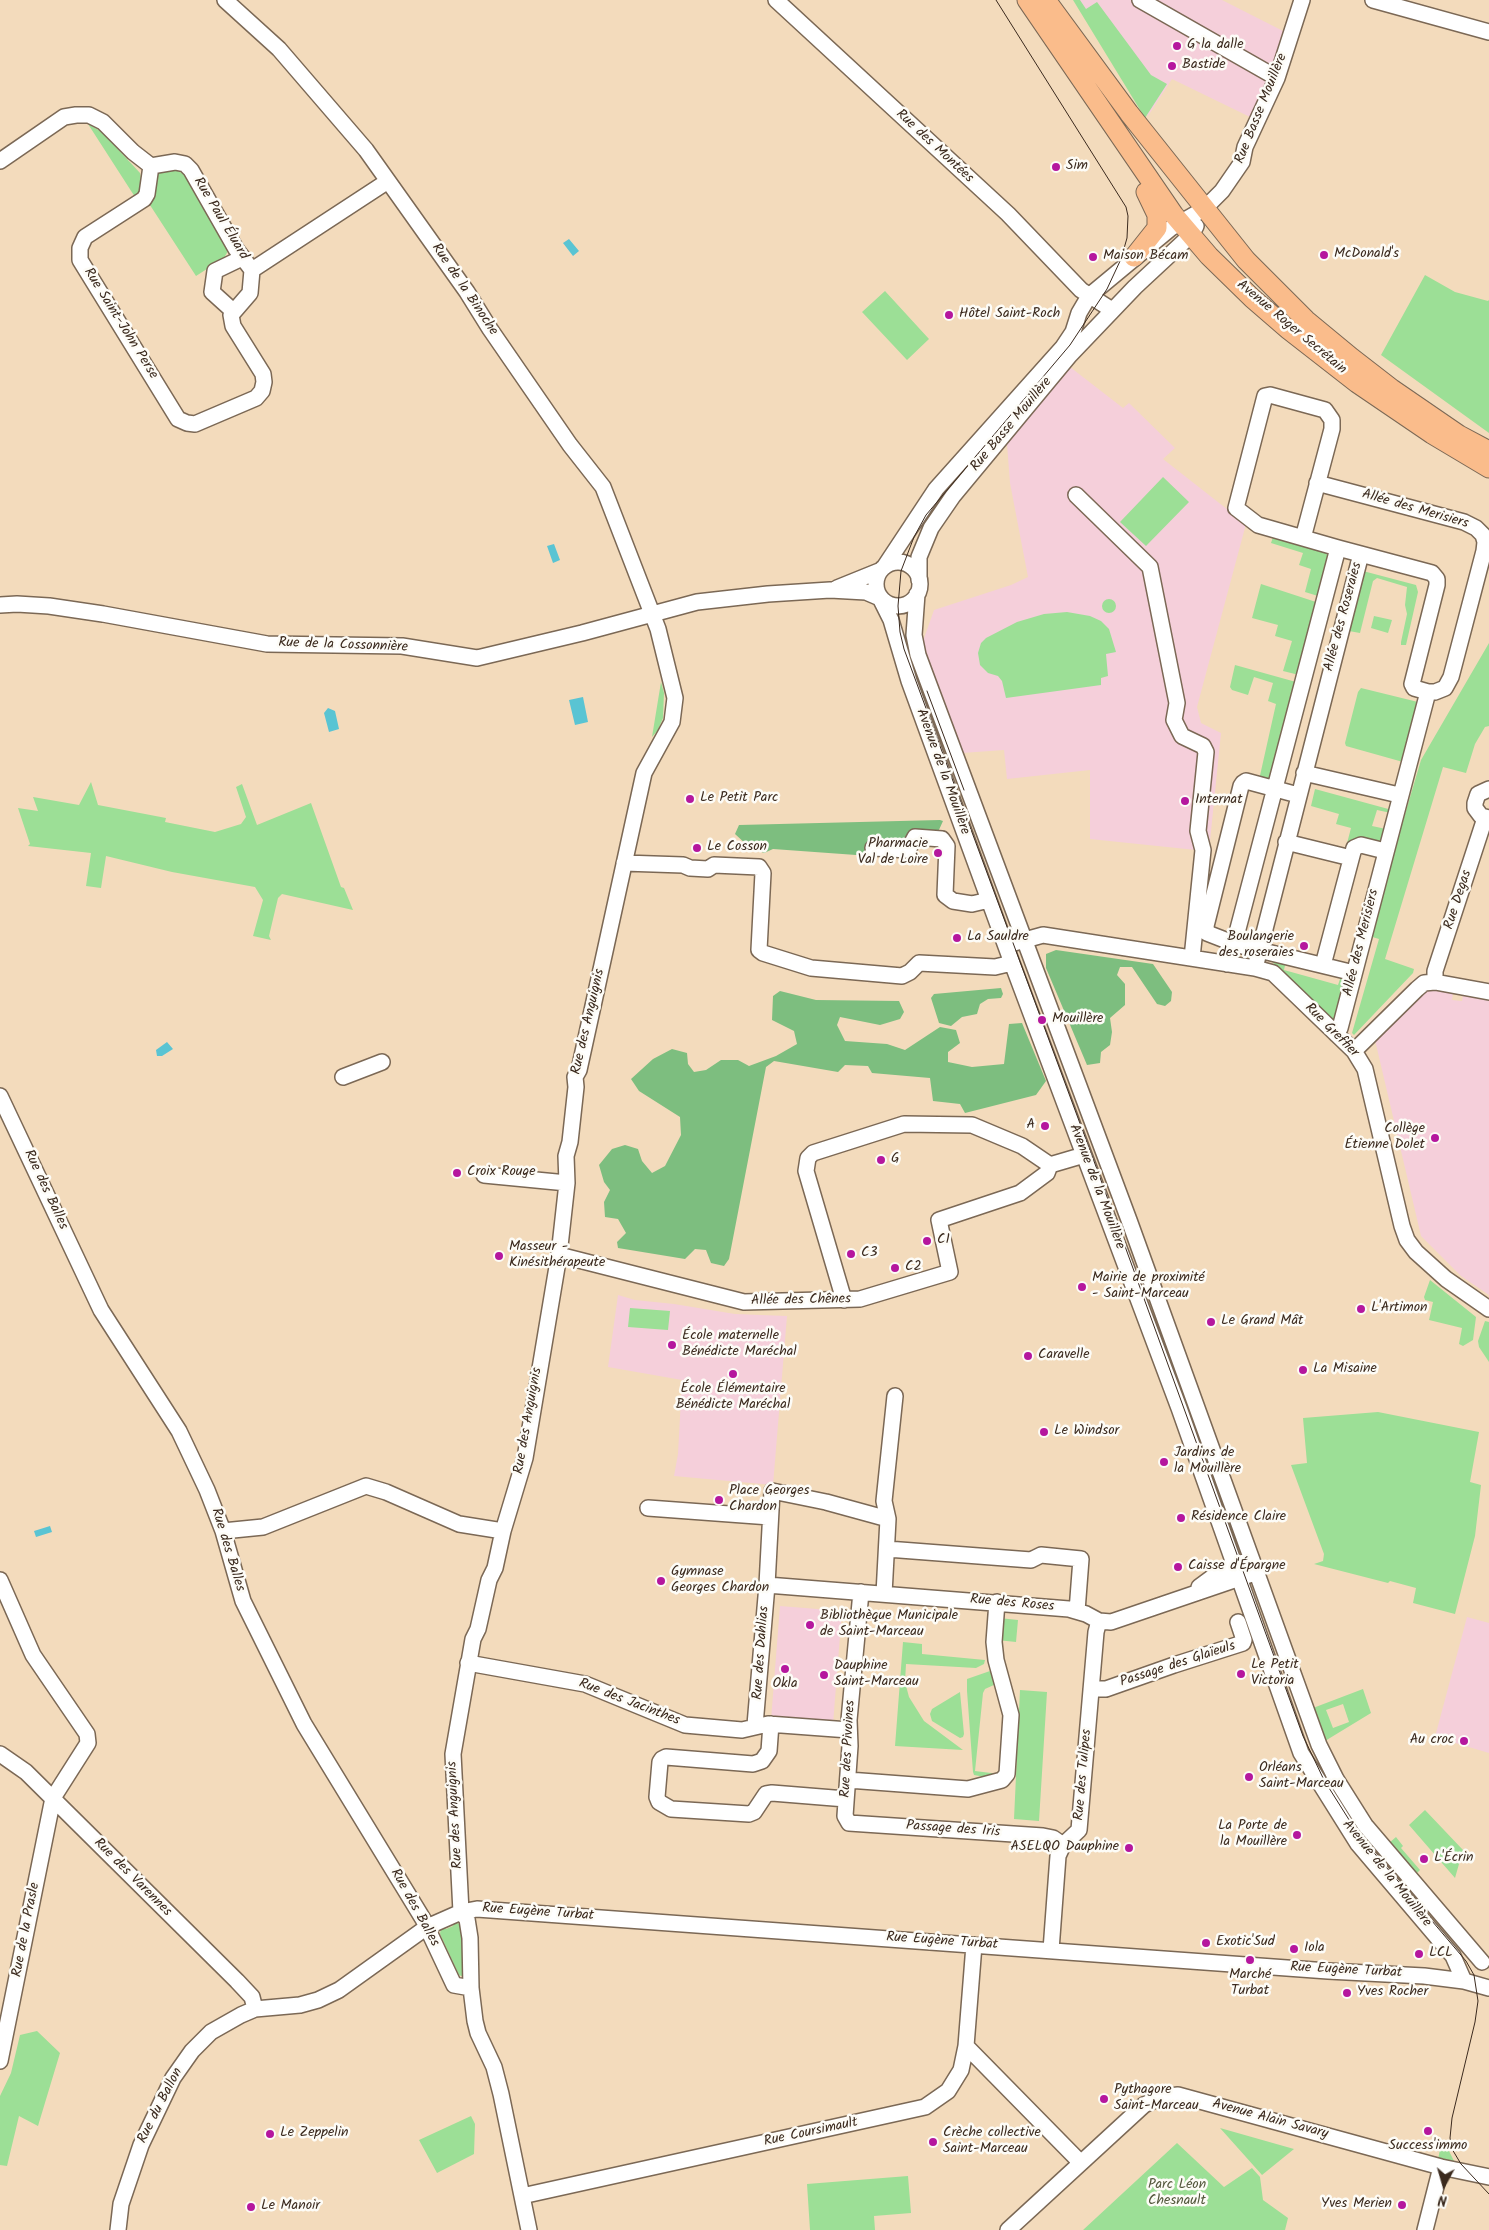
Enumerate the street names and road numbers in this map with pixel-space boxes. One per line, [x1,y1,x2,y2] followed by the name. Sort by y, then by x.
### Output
[1232,51,1292,167] street label: Rue Basse Mouillère
[892,107,976,187] street label: Rue des Montées
[189,175,251,263] street label: Rue Paul Éluard
[427,241,501,339] street label: Rue de la Binoche
[79,265,161,383] street label: Rue Saint-John Perse
[1233,277,1349,379] street label: Avenue Roger Secrétain
[968,375,1056,475] street label: Rue Basse Mouillère
[1360,487,1470,533] street label: Allée des Merisiers
[1321,561,1367,673] street label: Allée des Roseraies
[278,635,408,657] street label: Rue de la Cossonnière
[911,707,973,837] street label: Avenue de la Mouillère
[1442,868,1476,932] street label: Rue Degas
[1341,888,1383,998] street label: Allée des Merisiers
[569,968,609,1076] street label: Rue des Anguignis
[1300,1000,1362,1062] street label: Rue Greffier
[1064,1122,1128,1252] street label: Avenue de la Mouillère
[19,1147,71,1233] street label: Rue des Balles
[751,1292,851,1310] street label: Allée des Chênes
[511,1366,547,1476] street label: Rue des Anguignis
[206,1506,248,1594] street label: Rue des Balles
[969,1592,1055,1616] street label: Rue des Roses
[750,1605,774,1701] street label: Rue des Dahlias
[1118,1638,1238,1692] street label: Passage des Glaïeuls
[576,1676,682,1730] street label: Rue des Jacinthes
[838,1700,860,1798] street label: Rue des Pivoines
[1072,1729,1096,1821] street label: Rue des Tulipes
[445,1761,467,1869] street label: Rue des Anguignis
[1338,1817,1434,1931] street label: Avenue de la Mouillère
[905,1818,1001,1842] street label: Passage des Iris
[89,1835,175,1921] street label: Rue des Varennes
[386,1866,442,1950] street label: Rue des Balles
[10,1881,44,1979] street label: Rue de la Prasle
[482,1901,594,1925] street label: Rue Eugène Turbat
[886,1930,998,1954] street label: Rue Eugène Turbat
[1290,1960,1402,1982] street label: Rue Eugène Turbat
[135,2066,187,2146] street label: Rue du Ballon
[1210,2096,1330,2144] street label: Avenue Alain Savary
[763,2115,859,2151] street label: Rue Coursimault

